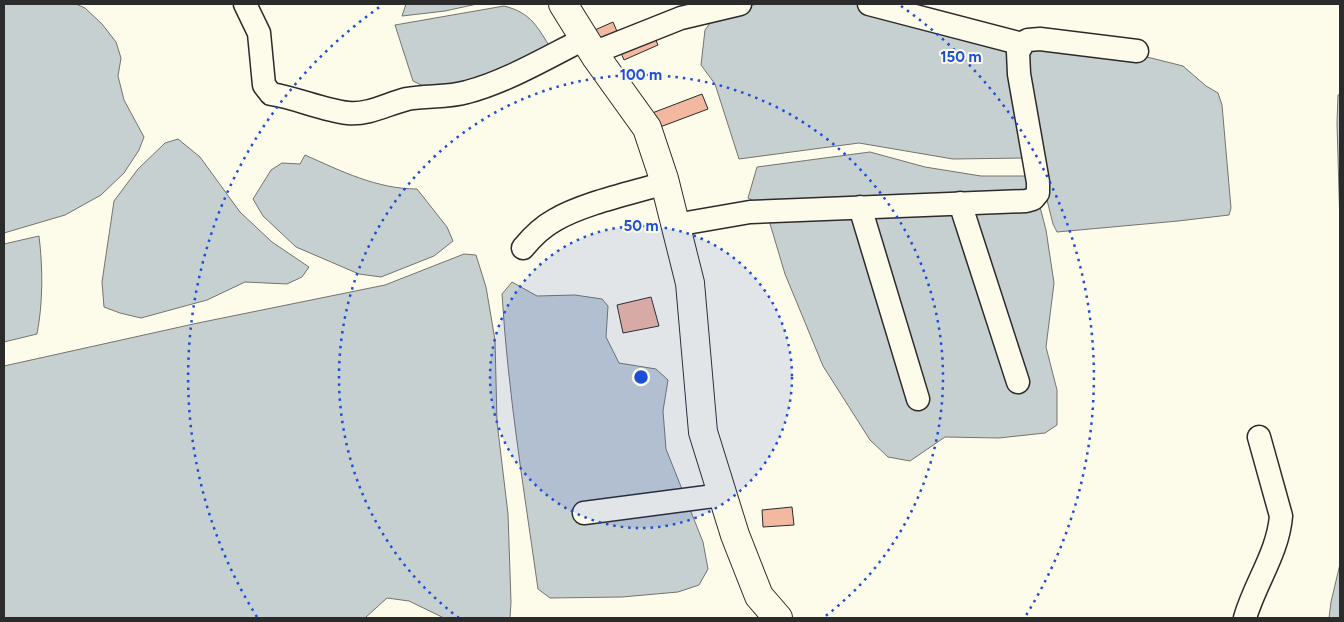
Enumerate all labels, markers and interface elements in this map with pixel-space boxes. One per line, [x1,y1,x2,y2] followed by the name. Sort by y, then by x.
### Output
[940,48,982,66] text: 150 m
[620,66,662,84] text: 100 m
[623,217,659,235] text: 50 m
[632,368,650,386] centre of rings

